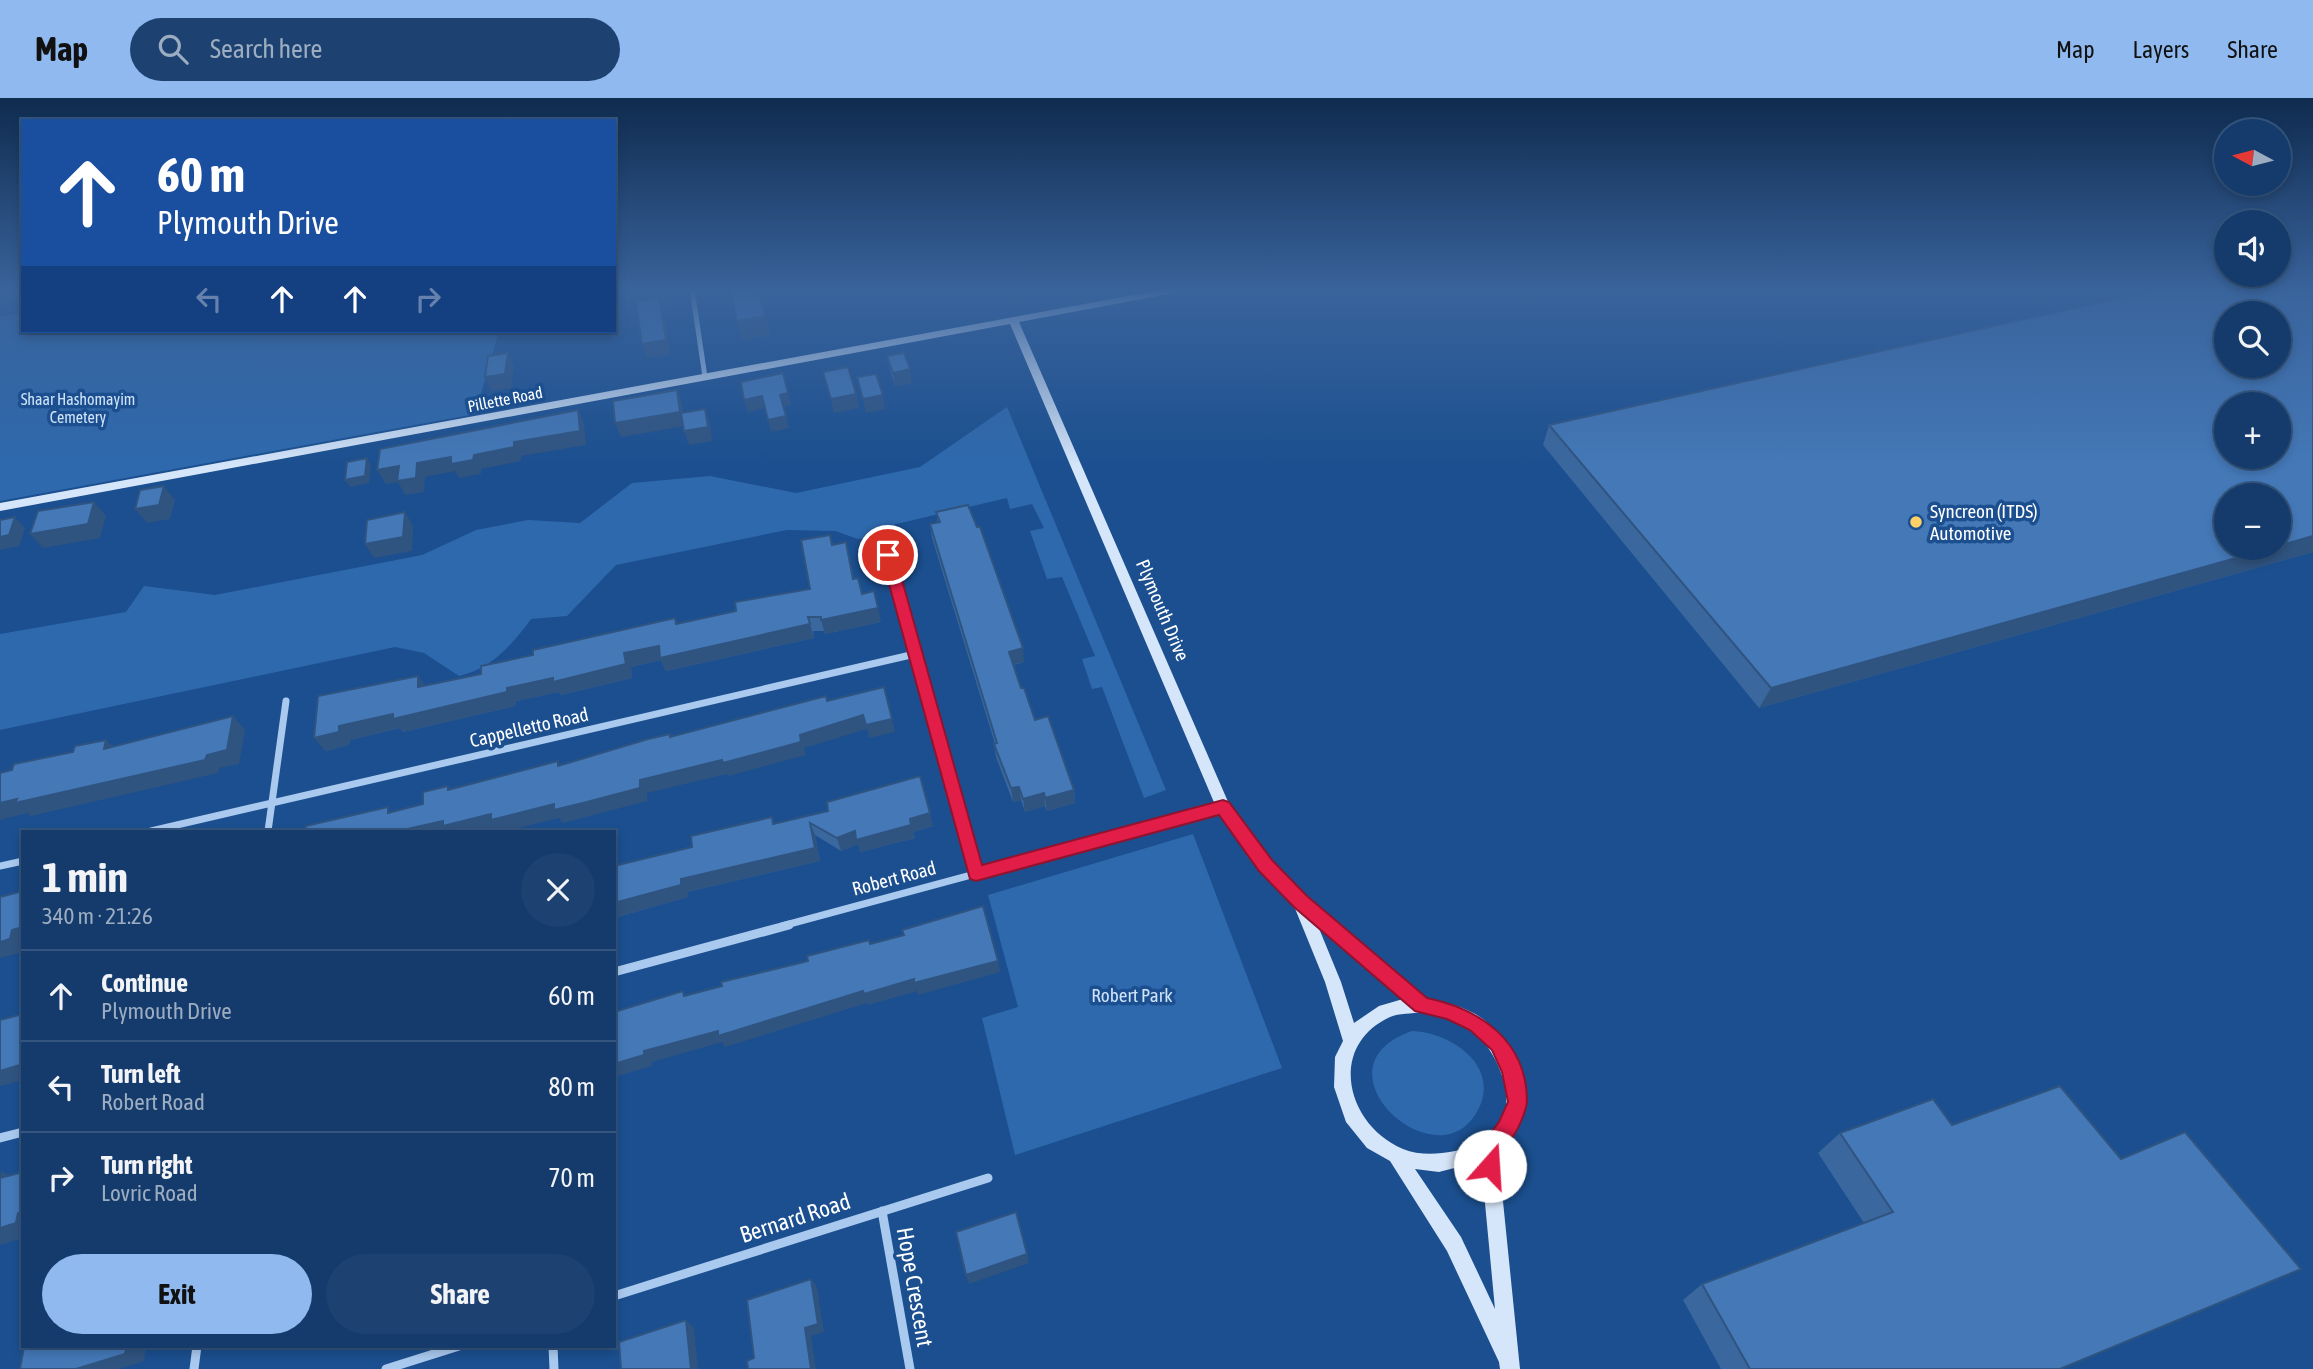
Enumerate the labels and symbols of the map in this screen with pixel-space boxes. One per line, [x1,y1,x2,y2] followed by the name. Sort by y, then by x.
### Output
[2214,119,2291,196] north arrow
[466,383,544,415] street label: Pillette Road
[21,390,135,427] park label: Shaar Hashomayim Cemetery
[1930,500,2038,544] place label: Syncreon (ITDS) Automotive
[1908,514,1924,530] marker: Syncreon (ITDS) Automotive
[858,525,918,585] pin
[1132,556,1194,664] street label: Plymouth Drive
[468,703,590,751] street label: Cappelletto Road
[850,856,938,900] street label: Robert Road
[1091,984,1173,1006] park label: Robert Park
[1453,1129,1527,1203] position arrow
[736,1188,854,1248] street label: Bernard Road
[892,1225,938,1349] street label: Hope Crescent

